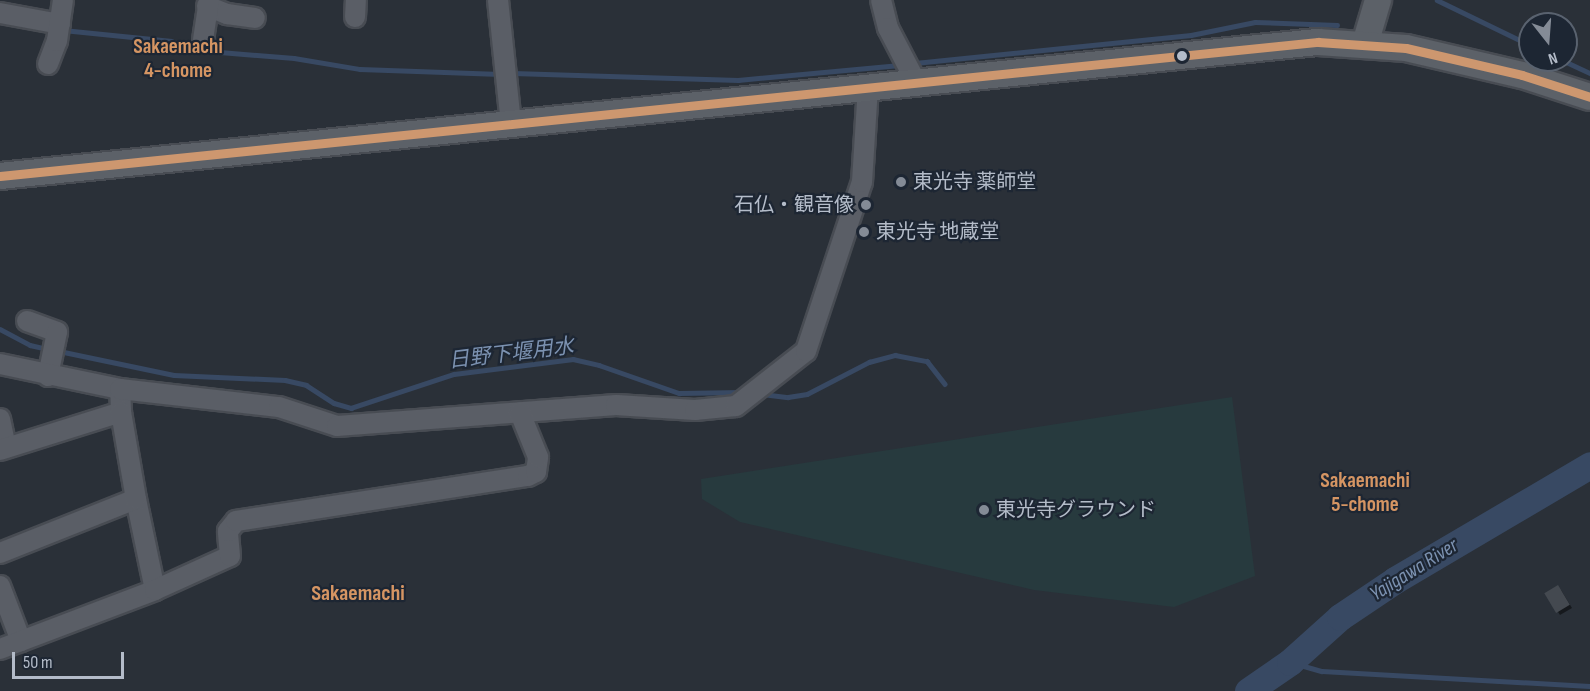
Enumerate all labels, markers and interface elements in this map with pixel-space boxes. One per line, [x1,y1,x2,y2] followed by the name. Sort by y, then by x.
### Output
[1518,12,1578,72] north arrow
[133,34,223,84] district label: Sakaemachi 4-chome
[1546,47,1560,68] text: N
[1176,50,1188,62] unlabelled marker
[913,170,1036,194] place label: 東光寺 薬師堂
[894,175,908,189] marker: 東光寺 薬師堂
[734,193,854,217] place label: 石仏・観音像
[859,198,873,212] marker: 石仏・観音像
[876,220,999,244] place label: 東光寺 地蔵堂
[857,225,871,239] marker: 東光寺 地蔵堂
[447,334,575,374] water label: 日野下堰用水
[1320,468,1410,518] district label: Sakaemachi 5-chome
[996,498,1156,522] place label: 東光寺グラウンド
[977,503,991,517] marker: 東光寺グラウンド
[1365,533,1463,607] water label: Yajigawa River
[311,581,405,607] district label: Sakaemachi
[15,640,128,678] scale bar
[23,652,53,673] text: 50 m

